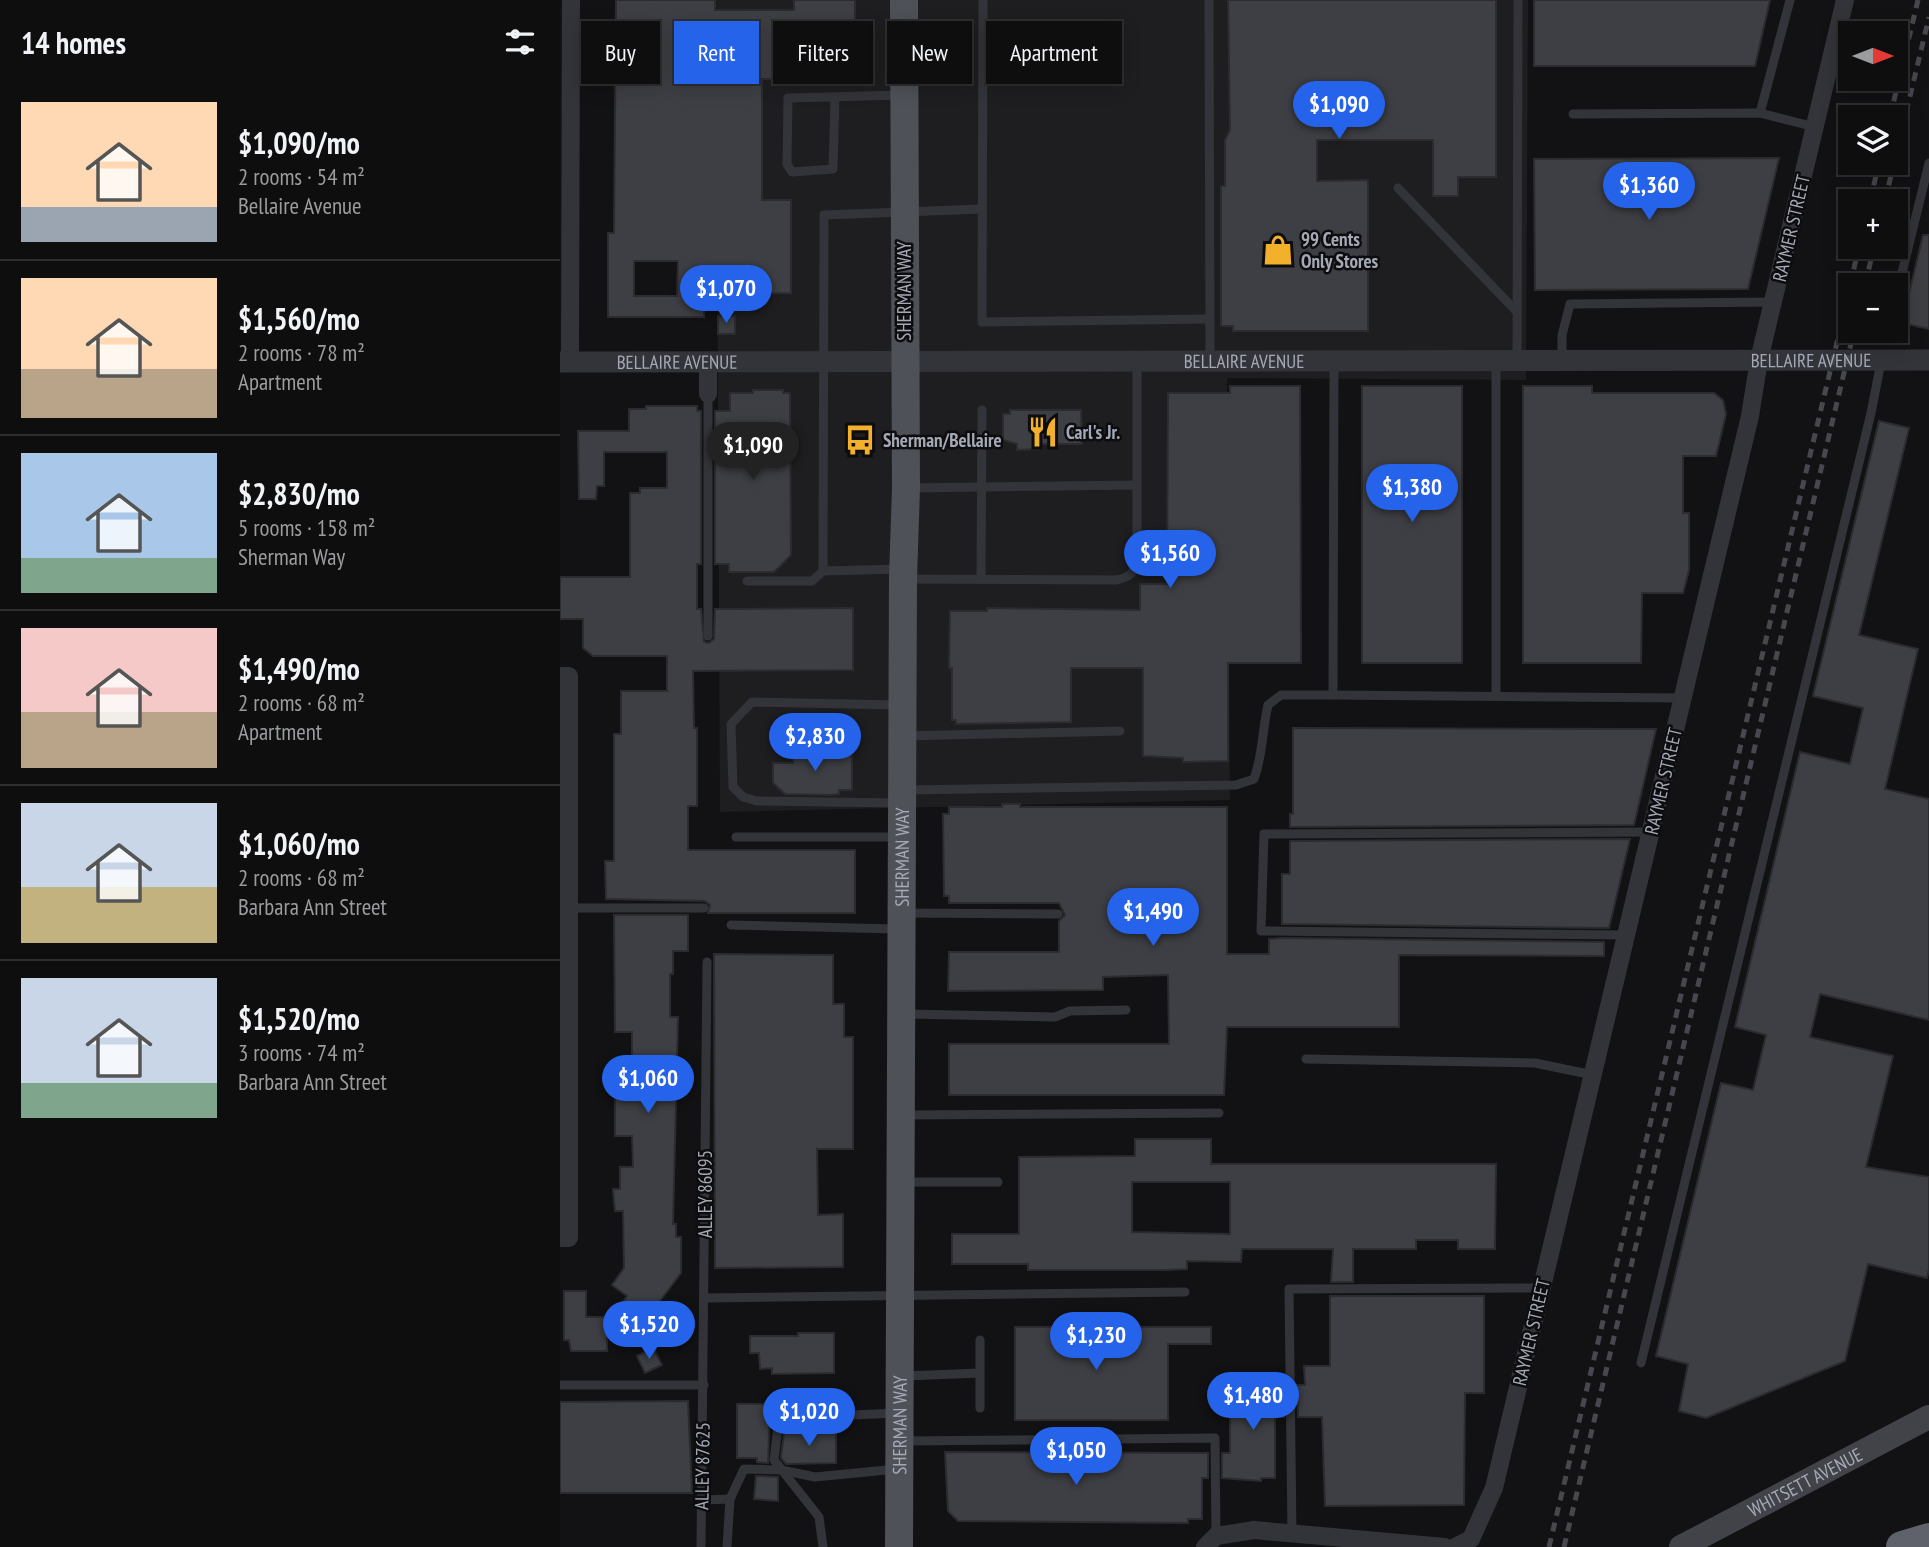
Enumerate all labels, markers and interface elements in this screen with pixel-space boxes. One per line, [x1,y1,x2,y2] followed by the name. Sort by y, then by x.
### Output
[581,21,660,84] chip: Buy
[674,21,759,84] chip: Rent
[773,21,873,84] chip: Filters
[887,21,972,84] chip: New
[986,21,1122,84] chip: Apartment
[1838,21,1908,91] north arrow
[1838,21,1908,343] map controls
[21,23,126,62] text: 14 homes
[501,23,539,61] icon: filters
[1282,82,1396,141] pin: $1,090
[1309,89,1369,118] text: $1,090
[1838,105,1908,175] button: layers
[238,123,360,162] text: $1,090/mo
[77,130,161,214] icon: home
[238,162,365,191] text: 2 rooms · 54 m²
[1592,162,1706,222] pin: $1,360
[1619,170,1679,199] text: $1,360
[1767,172,1815,284] street label: RAYMER STREET
[1838,189,1908,259] button: +
[238,191,361,220] text: Bellaire Avenue
[1301,227,1379,273] place label: 99 Cents Only Stores
[1261,233,1295,267] shop icon: 99 Cents Only Stores
[892,241,916,341] street label: SHERMAN WAY
[669,266,783,325] pin: $1,070
[696,273,756,302] text: $1,070
[1838,273,1908,343] button: −
[238,299,360,338] text: $1,560/mo
[77,306,161,390] icon: home
[238,338,365,367] text: 2 rooms · 78 m²
[1751,348,1871,372] street label: BELLAIRE AVENUE
[1184,349,1304,373] street label: BELLAIRE AVENUE
[617,350,737,374] street label: BELLAIRE AVENUE
[238,367,322,396] text: Apartment
[1026,415,1060,449] restaurant icon: Carl's Jr.
[1066,420,1120,444] place label: Carl's Jr.
[696,422,810,482] pin: $1,090
[843,423,877,457] bus stop icon: Sherman/Bellaire
[883,428,1002,452] place label: Sherman/Bellaire
[723,430,783,459] text: $1,090
[1355,464,1469,524] pin: $1,380
[1382,472,1442,501] text: $1,380
[238,474,360,513] text: $2,830/mo
[77,481,161,565] icon: home
[238,513,375,542] text: 5 rooms · 158 m²
[1113,530,1227,590] pin: $1,560
[1140,538,1200,567] text: $1,560
[238,542,345,571] text: Sherman Way
[238,649,360,688] text: $1,490/mo
[77,656,161,740] icon: home
[238,688,365,717] text: 2 rooms · 68 m²
[758,714,872,773] pin: $2,830
[238,717,322,746] text: Apartment
[785,721,845,750] text: $2,830
[1639,725,1687,837] street label: RAYMER STREET
[890,807,914,907] street label: SHERMAN WAY
[238,824,360,863] text: $1,060/mo
[77,831,161,915] icon: home
[238,863,365,892] text: 2 rooms · 68 m²
[1096,888,1210,948] pin: $1,490
[238,892,387,921] text: Barbara Ann Street
[1123,896,1183,925] text: $1,490
[238,999,360,1038] text: $1,520/mo
[77,1006,161,1090] icon: home
[238,1038,365,1067] text: 3 rooms · 74 m²
[591,1056,705,1115] pin: $1,060
[618,1063,678,1092] text: $1,060
[238,1067,387,1096] text: Barbara Ann Street
[693,1150,717,1238] street label: ALLEY 86095
[1507,1276,1555,1388] street label: RAYMER STREET
[592,1302,706,1361] pin: $1,520
[619,1309,679,1338] text: $1,520
[1039,1312,1153,1372] pin: $1,230
[1066,1320,1126,1349] text: $1,230
[1196,1372,1310,1432] pin: $1,480
[887,1375,912,1475] street label: SHERMAN WAY
[1223,1380,1283,1409] text: $1,480
[752,1388,866,1448] pin: $1,020
[779,1396,839,1425] text: $1,020
[689,1422,715,1510] street label: ALLEY 87625
[1019,1428,1133,1487] pin: $1,050
[1046,1435,1106,1464] text: $1,050
[1744,1442,1866,1522] street label: WHITSETT AVENUE

